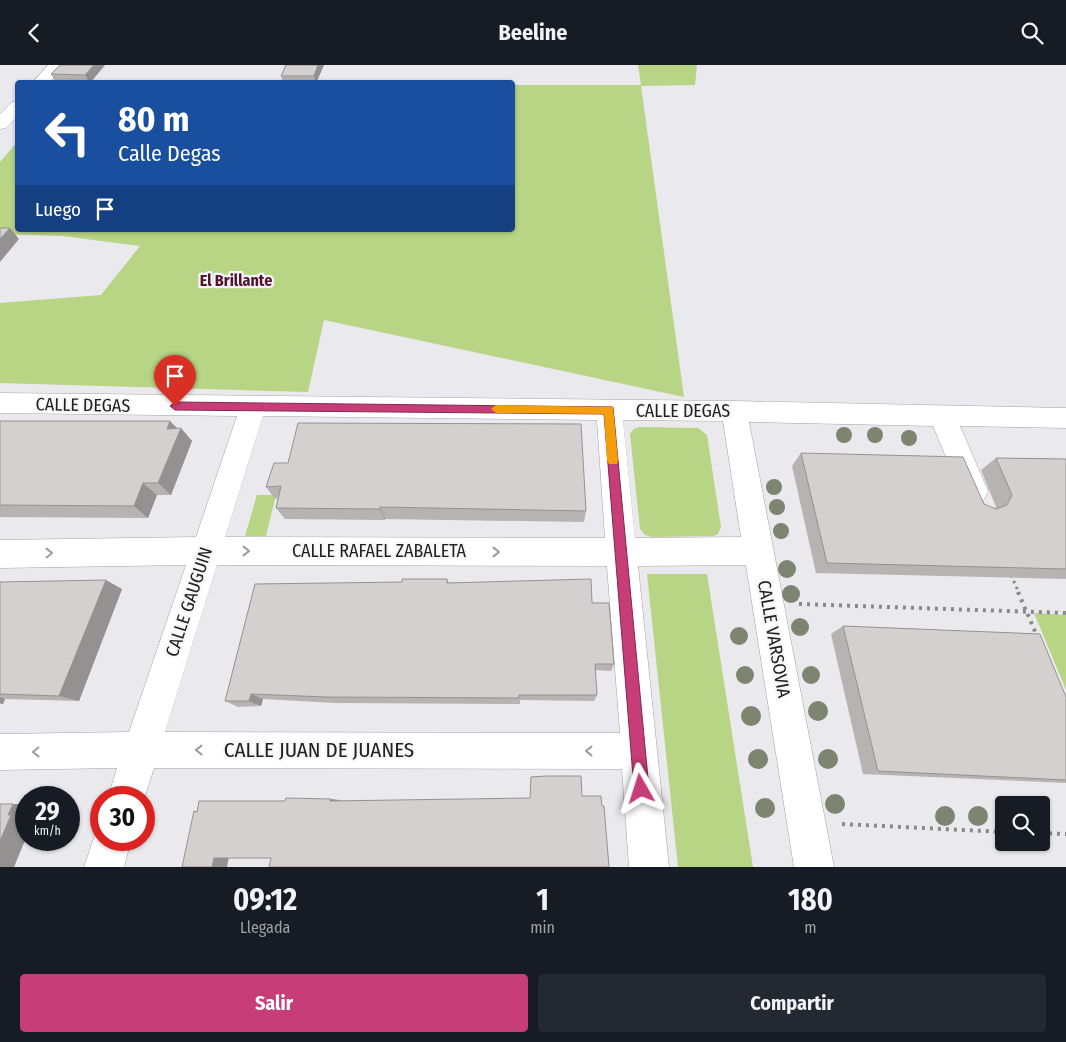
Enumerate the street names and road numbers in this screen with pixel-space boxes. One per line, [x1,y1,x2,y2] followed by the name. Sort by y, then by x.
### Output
[35,393,131,417] street label: CALLE DEGAS
[636,400,730,422] street label: CALLE DEGAS
[292,540,467,562] street label: CALLE RAFAEL ZABALETA
[161,544,217,660] street label: CALLE GAUGUIN
[753,579,795,700] street label: CALLE VARSOVIA
[224,737,414,763] street label: CALLE JUAN DE JUANES

